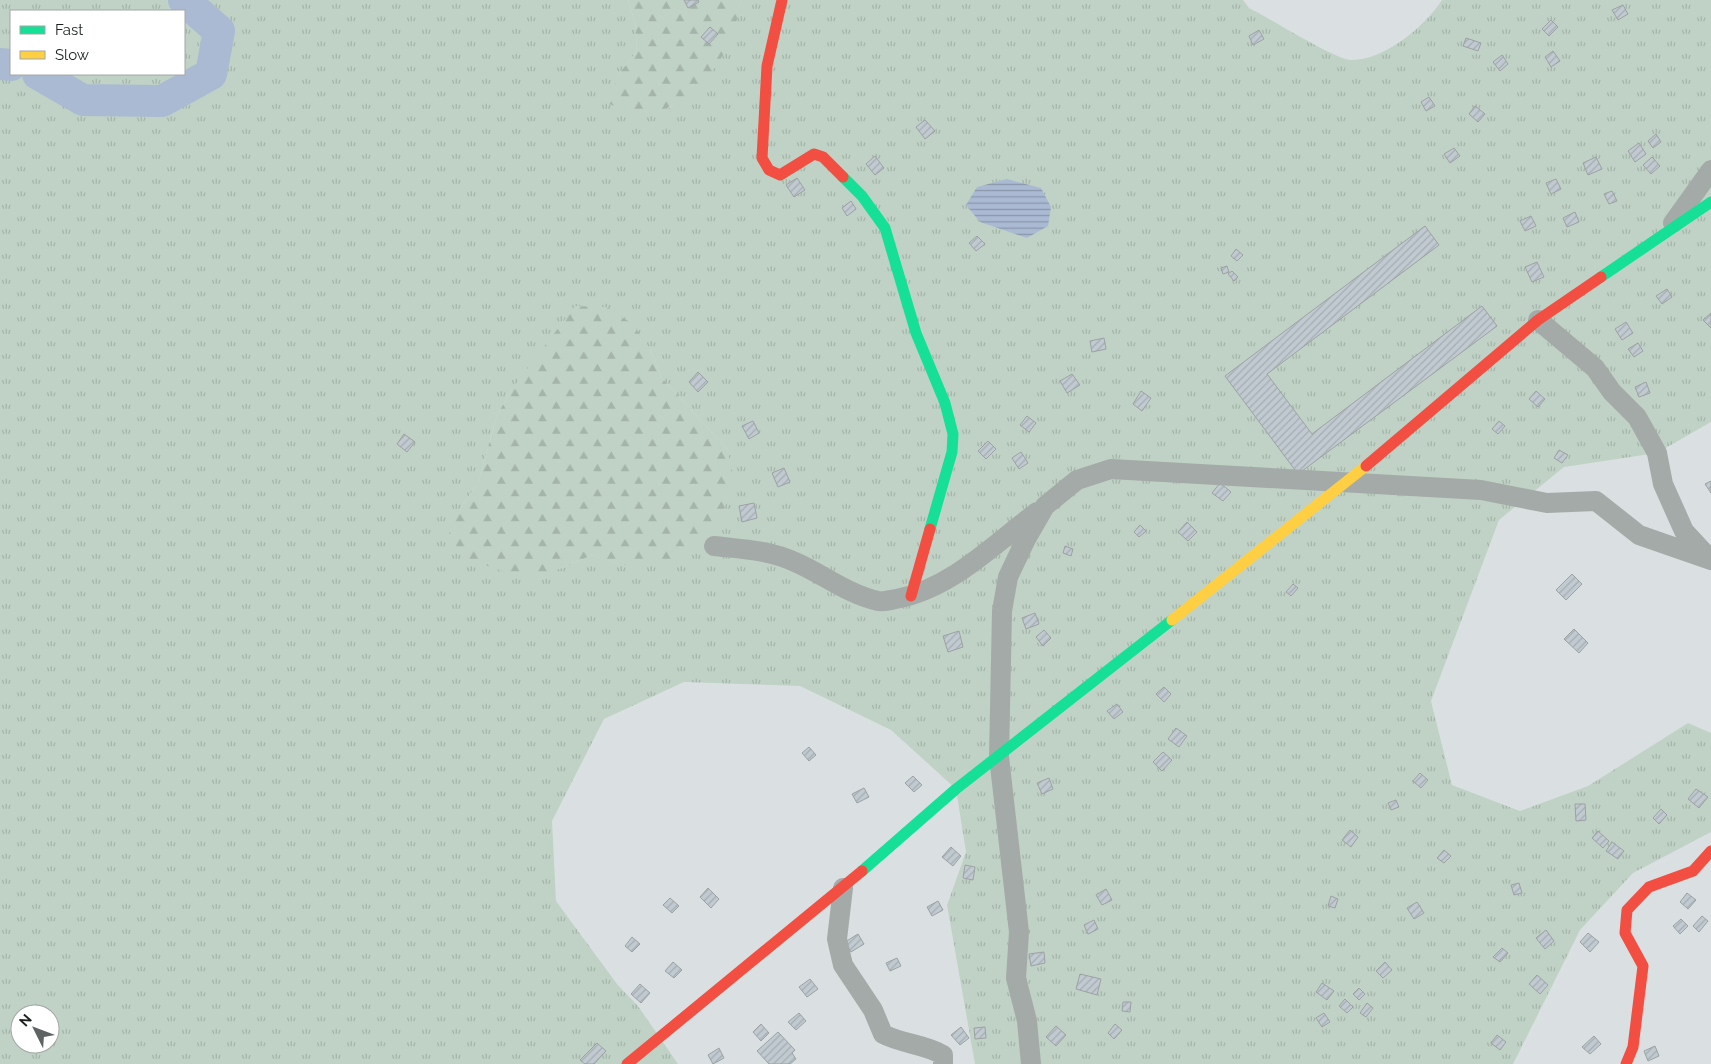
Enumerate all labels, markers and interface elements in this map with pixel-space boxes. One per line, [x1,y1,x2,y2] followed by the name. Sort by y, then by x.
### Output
[10,10,185,75] legend
[55,21,83,39] text: Fast
[55,46,89,64] text: Slow
[10,1004,60,1054] north arrow
[16,1011,35,1030] text: N

